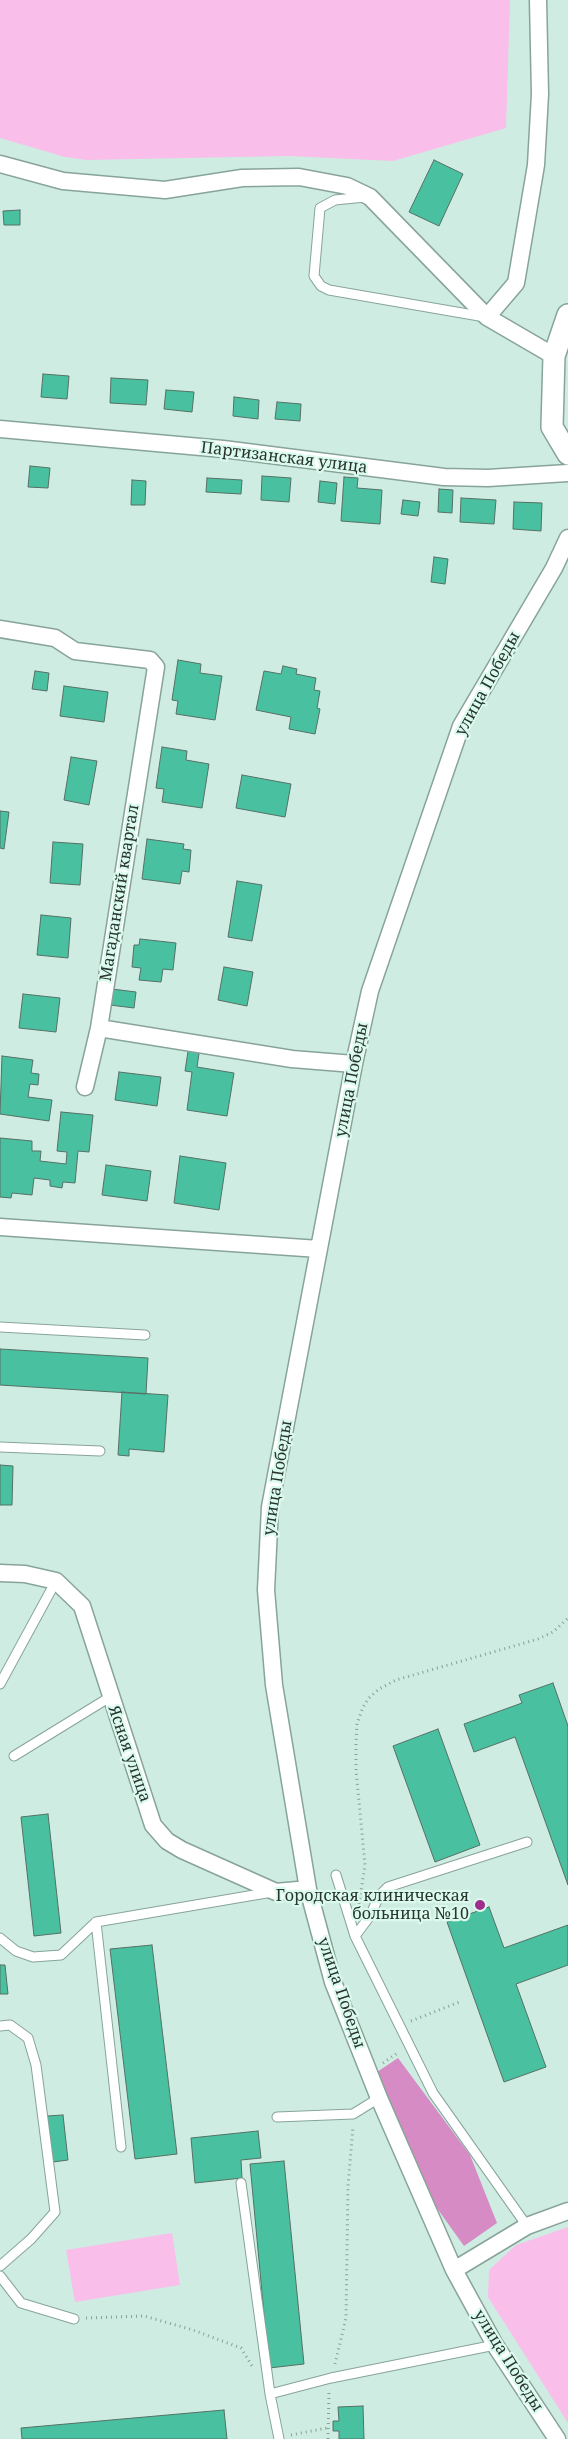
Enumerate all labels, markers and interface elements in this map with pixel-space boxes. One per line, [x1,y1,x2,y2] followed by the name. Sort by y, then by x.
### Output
[200,438,368,478] street label: Партизанская улица
[451,628,525,740] street label: улица Победы
[97,803,143,983] street label: Магаданский квартал
[331,1021,373,1139] street label: улица Победы
[259,1419,297,1537] street label: улица Победы
[103,1703,155,1805] street label: Ясная улица
[276,1886,469,1924] place label: Городская клиническая больница №10
[473,1898,487,1912] marker: Городская клиническая больница №10
[313,1935,369,2051] street label: улица Победы
[469,2307,547,2415] street label: улица Победы

